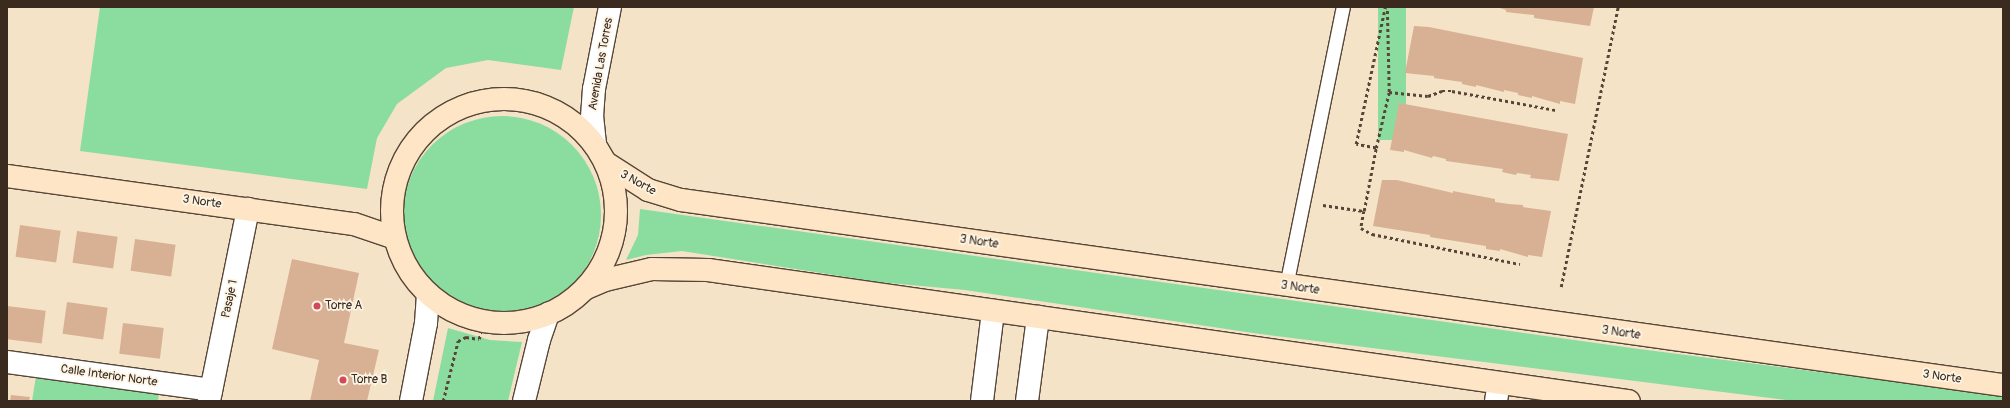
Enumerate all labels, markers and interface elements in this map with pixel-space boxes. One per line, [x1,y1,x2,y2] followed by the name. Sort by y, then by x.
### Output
[586,17,616,111] street label: Avenida Las Torres
[618,167,658,199] street label: 3 Norte
[182,192,222,212] street label: 3 Norte
[959,232,999,252] street label: 3 Norte
[1280,278,1320,298] street label: 3 Norte
[219,279,241,319] street label: Pasaje 1
[325,299,362,313] place label: Torre A
[312,301,322,311] marker: Torre A
[1601,323,1641,343] street label: 3 Norte
[60,362,158,390] street label: Calle Interior Norte
[1922,367,1962,387] street label: 3 Norte
[351,373,387,387] place label: Torre B
[338,375,348,385] marker: Torre B

